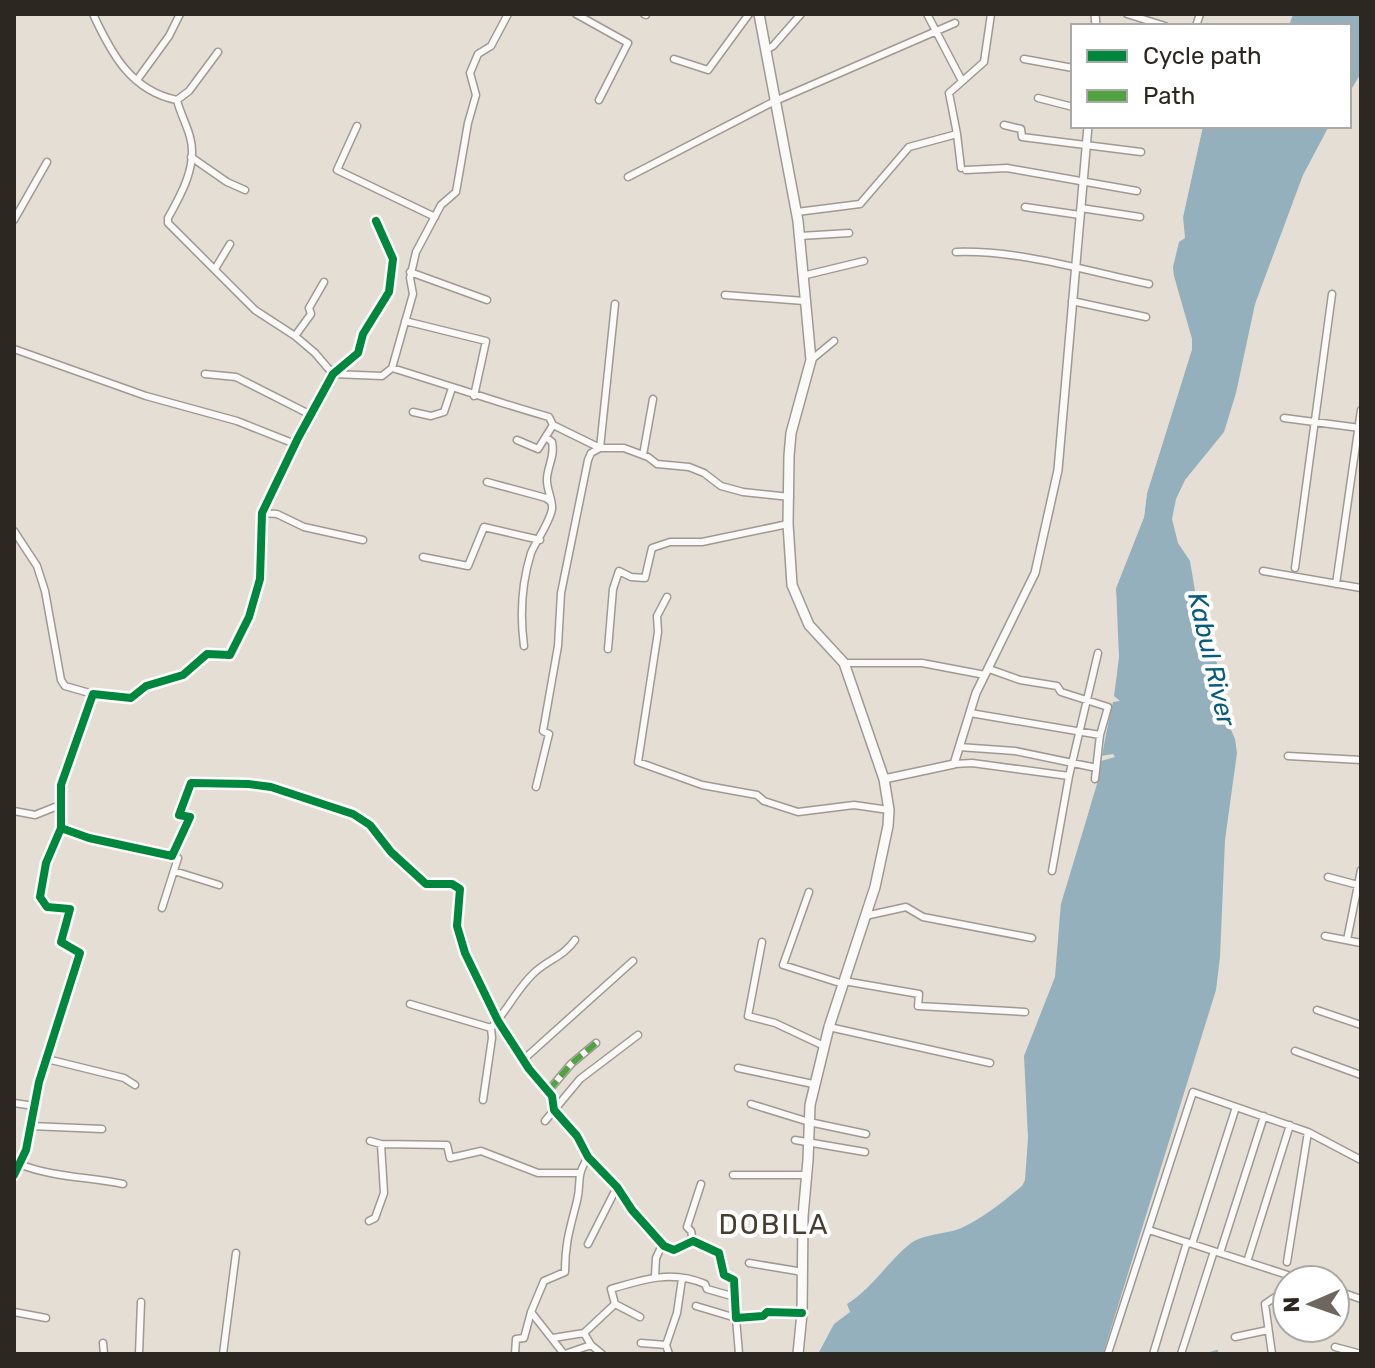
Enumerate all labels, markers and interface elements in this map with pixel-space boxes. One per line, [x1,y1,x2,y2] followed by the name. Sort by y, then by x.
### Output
[1071,24,1351,128] legend
[1143,42,1262,70] text: Cycle path
[1143,82,1195,110] text: Path
[1181,589,1242,730] water label: Kabul River
[718,1208,830,1241] district label: DOBILA
[1271,1264,1351,1344] north arrow
[1278,1296,1305,1313] text: N

